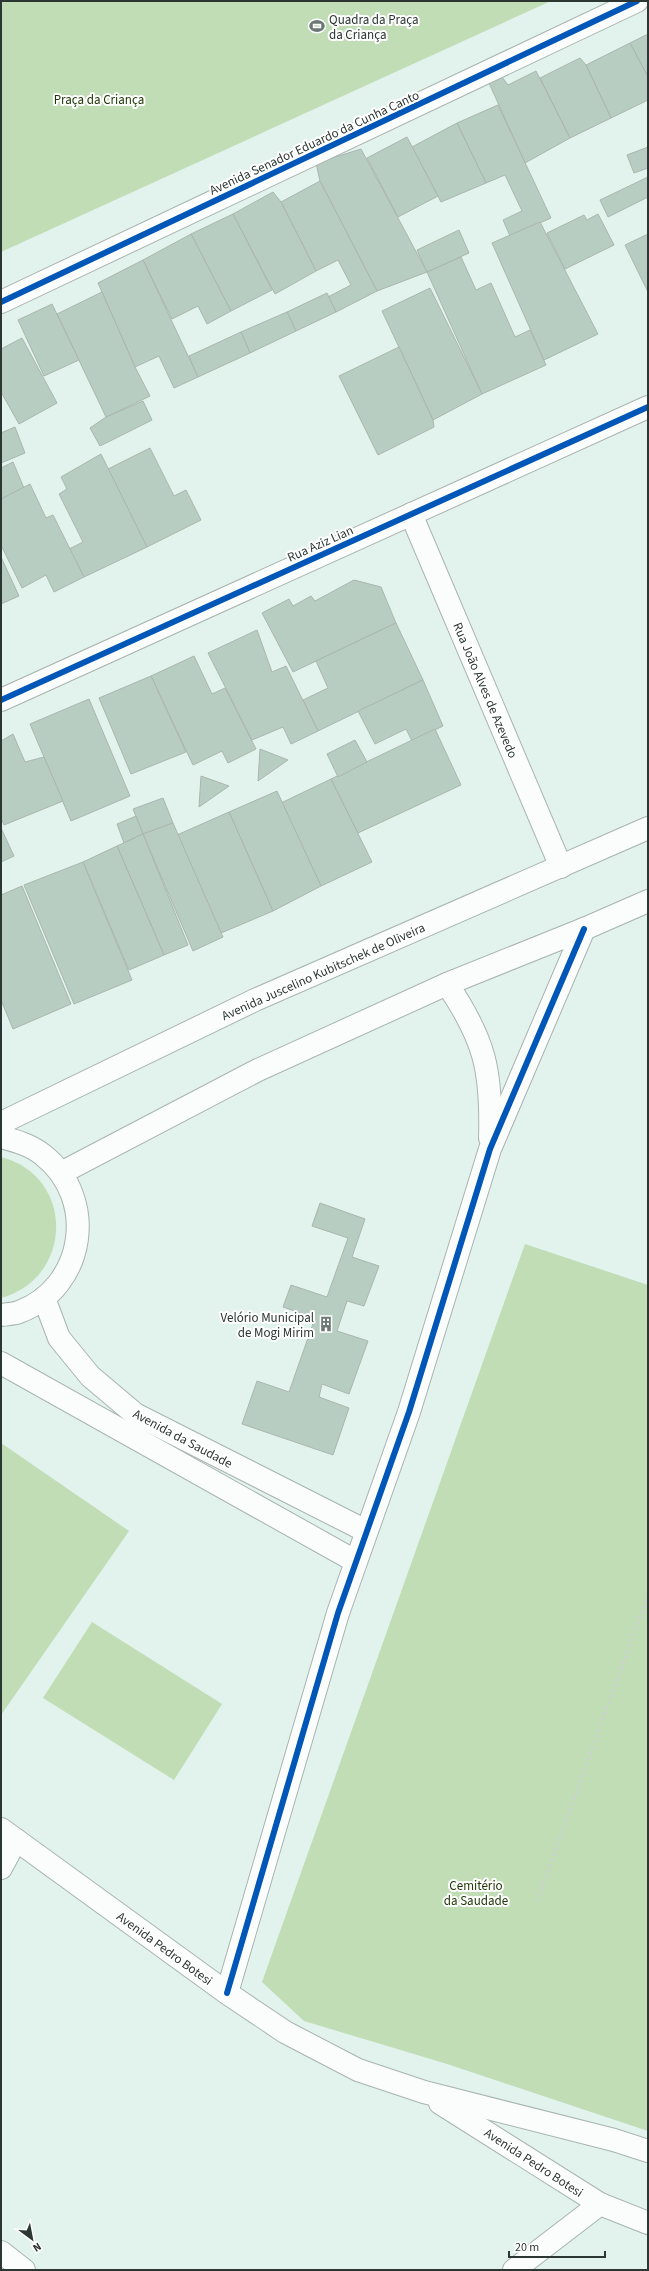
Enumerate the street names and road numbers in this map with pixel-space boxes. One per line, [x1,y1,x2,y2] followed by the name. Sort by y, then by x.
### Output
[206,86,422,200] street label: Avenida Senador Eduardo da Cunha Canto
[284,521,356,567] street label: Rua Aziz Lian
[448,620,522,761] street label: Rua João Alves de Azevedo
[219,919,428,1025] street label: Avenida Juscelino Kubitschek de Oliveira
[130,1405,236,1473] street label: Avenida da Saudade
[113,1908,216,1990] street label: Avenida Pedro Botesi
[480,2124,586,2202] street label: Avenida Pedro Botesi

